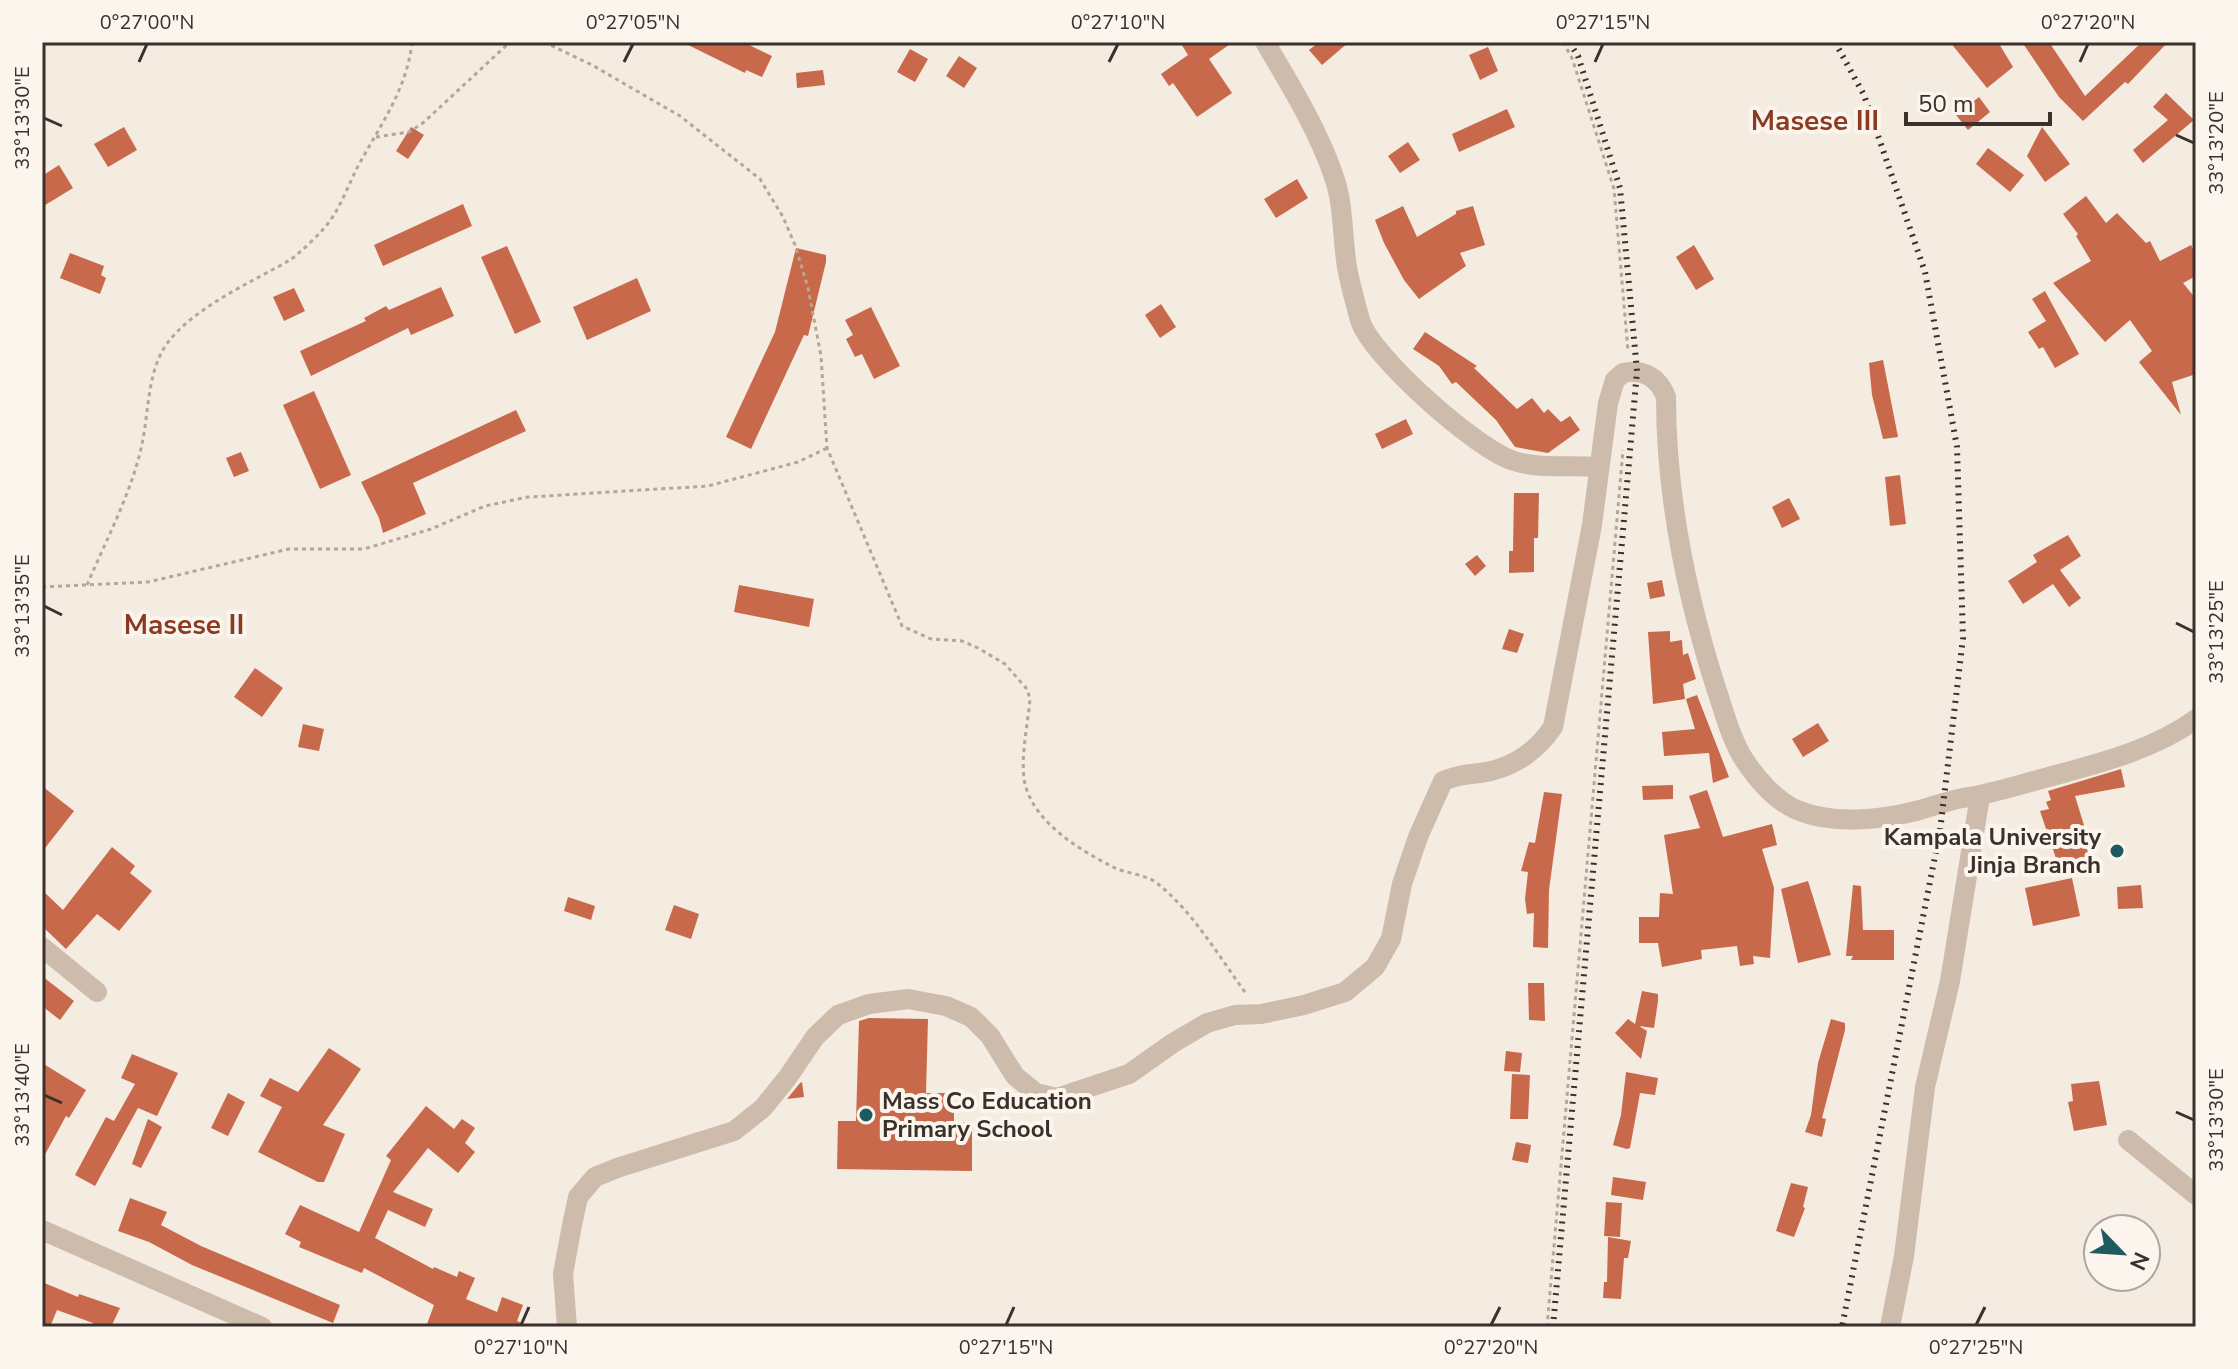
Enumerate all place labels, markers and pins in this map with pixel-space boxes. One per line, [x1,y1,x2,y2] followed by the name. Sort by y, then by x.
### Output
[1884,821,2101,881] place label: Kampala University Jinja Branch
[2108,842,2126,860] marker: Kampala University Jinja Branch
[882,1085,1092,1145] place label: Mass Co Education Primary School
[857,1106,875,1124] marker: Mass Co Education Primary School

